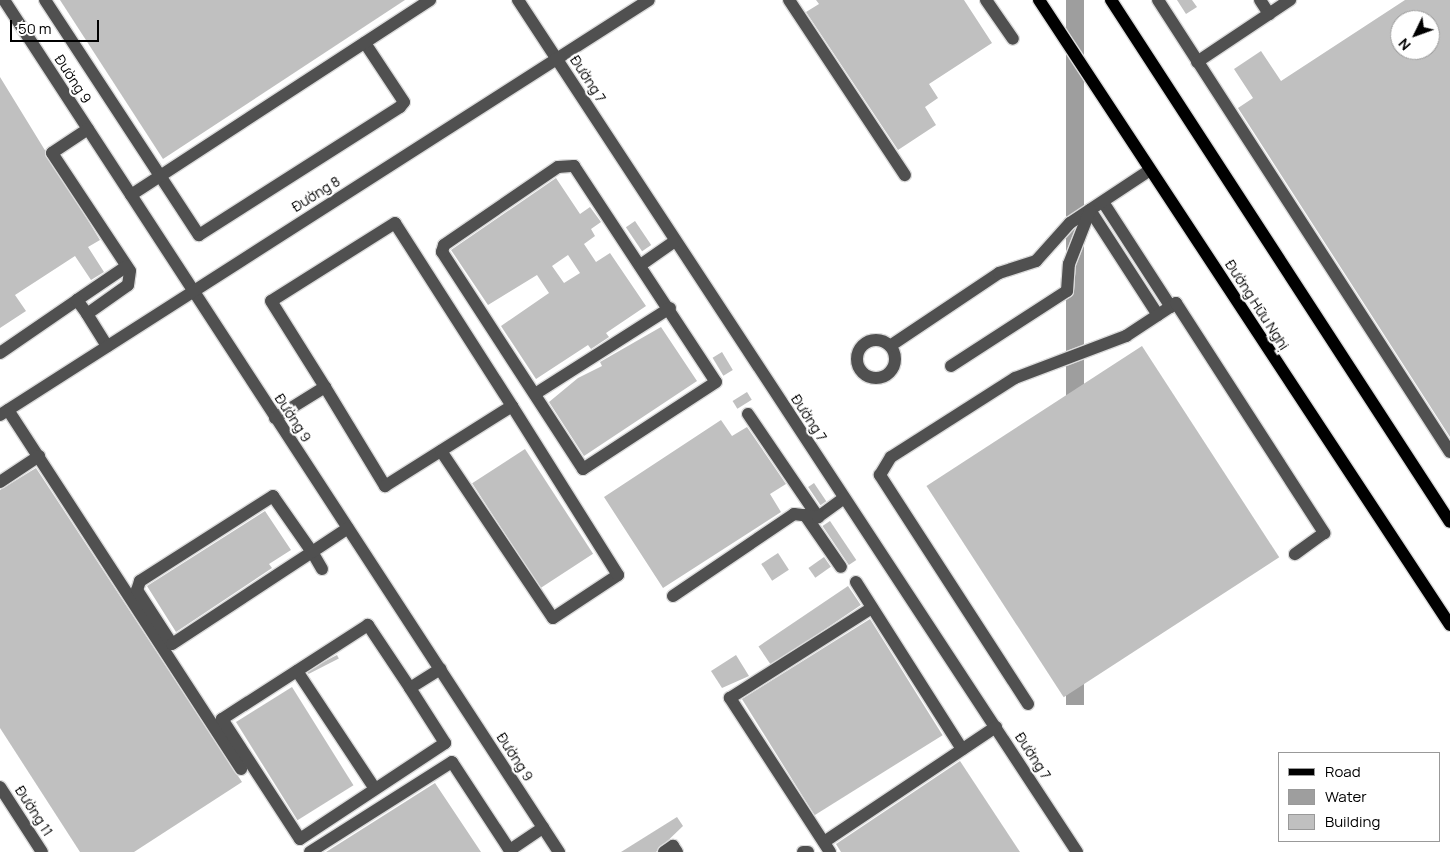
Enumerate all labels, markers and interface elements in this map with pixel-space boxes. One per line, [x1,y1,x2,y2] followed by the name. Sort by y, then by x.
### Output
[12,10,101,42] scale bar
[1390,10,1440,60] north arrow
[18,18,52,39] text: 50 m
[1394,35,1415,55] text: N
[51,52,95,106] street label: Đường 9
[567,52,609,106] street label: Đường 7
[289,173,343,215] street label: Đường 8
[1222,257,1292,353] street label: Đường Hữu Nghị
[271,391,315,445] street label: Đường 9
[788,391,830,445] street label: Đường 7
[1012,729,1054,783] street label: Đường 7
[493,730,537,784] street label: Đường 9
[1278,752,1440,842] legend
[1325,761,1361,782] text: Road
[12,783,56,839] street label: Đường 11
[1325,786,1367,807] text: Water
[1325,811,1380,832] text: Building

